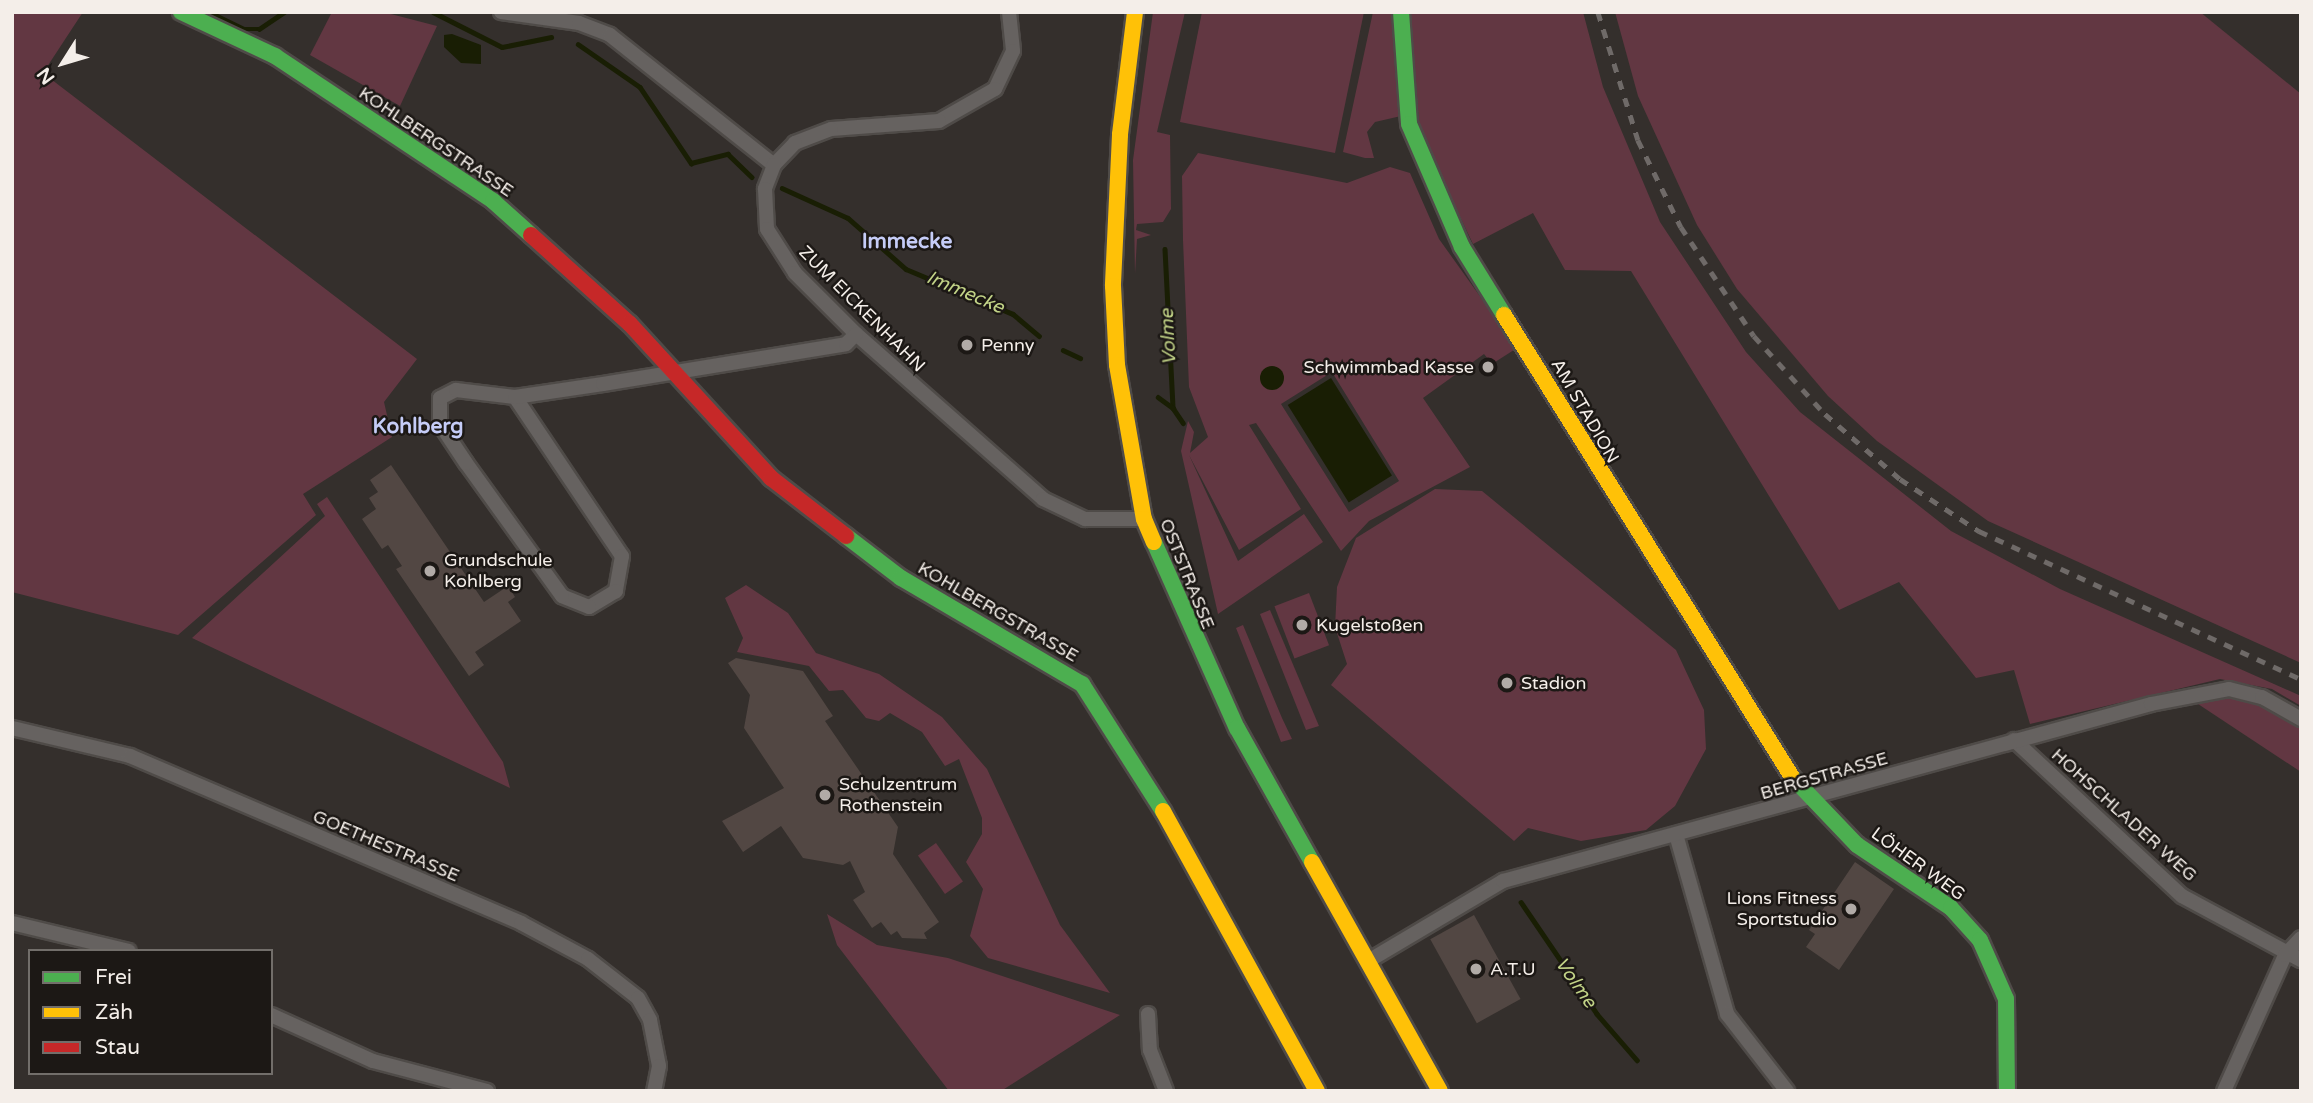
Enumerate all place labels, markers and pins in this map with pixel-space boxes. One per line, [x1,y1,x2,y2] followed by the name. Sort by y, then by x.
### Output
[981,334,1034,356] place label: Penny
[959,337,975,353] marker: Penny
[1304,356,1474,378] place label: Schwimmbad Kasse
[1480,359,1496,375] marker: Schwimmbad Kasse
[444,550,553,592] place label: Grundschule Kohlberg
[422,563,438,579] marker: Grundschule Kohlberg
[1316,614,1423,636] place label: Kugelstoßen
[1294,617,1310,633] marker: Kugelstoßen
[1521,672,1586,694] place label: Stadion
[1499,675,1515,691] marker: Stadion
[839,774,957,816] place label: Schulzentrum Rothenstein
[817,787,833,803] marker: Schulzentrum Rothenstein
[1726,888,1837,930] place label: Lions Fitness Sportstudio
[1843,901,1859,917] marker: Lions Fitness Sportstudio
[1490,958,1536,980] place label: A.T.U
[1468,961,1484,977] marker: A.T.U

